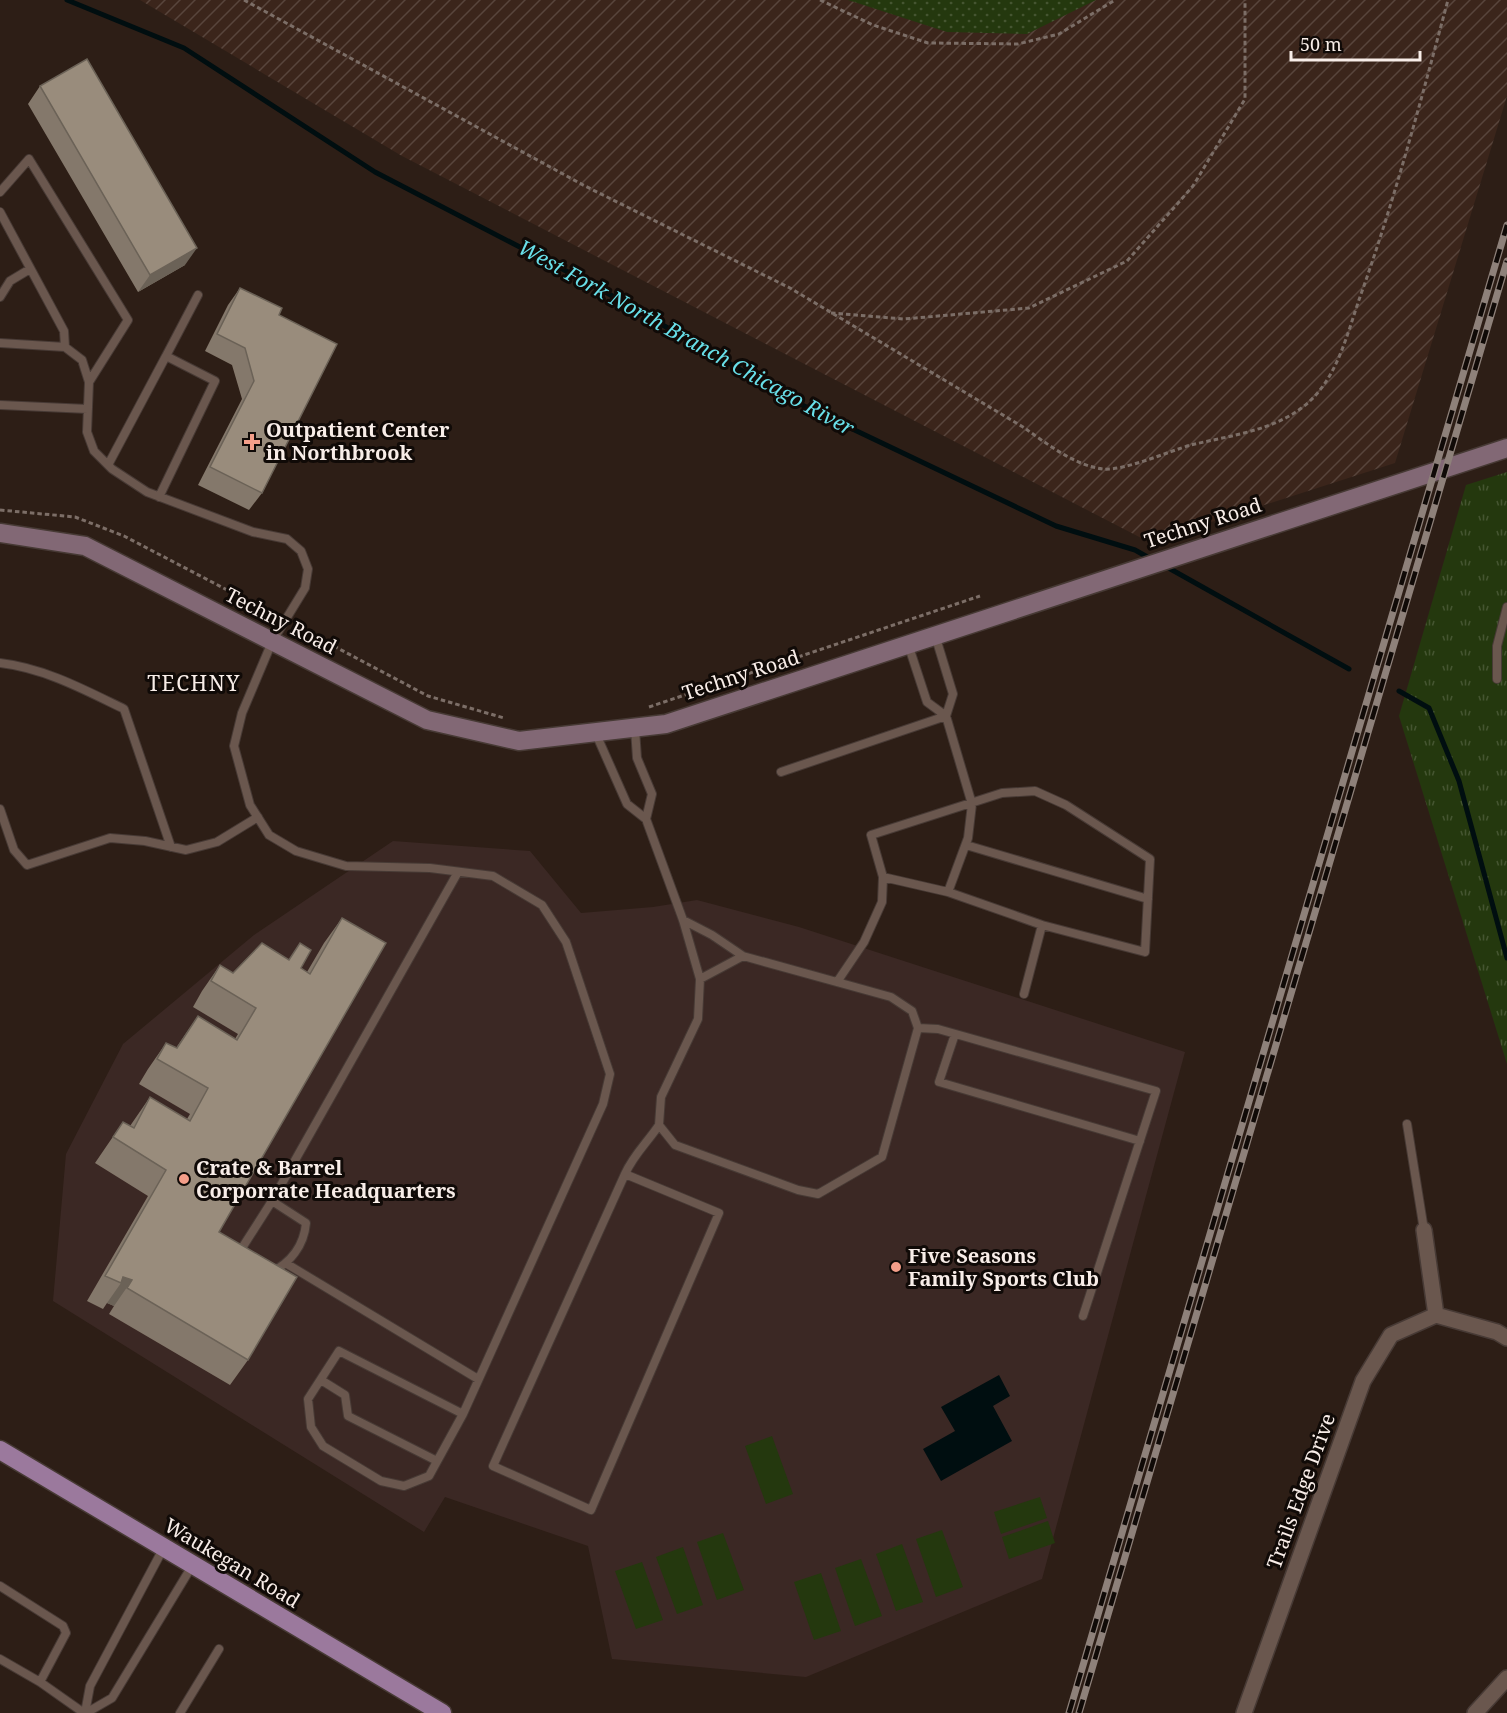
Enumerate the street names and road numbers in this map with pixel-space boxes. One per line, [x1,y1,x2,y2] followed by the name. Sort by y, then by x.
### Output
[1141,491,1265,554] street label: Techny Road
[221,581,342,660] street label: Techny Road
[679,643,803,706] street label: Techny Road
[1260,1409,1341,1572] street label: Trails Edge Drive
[159,1511,305,1614] street label: Waukegan Road

